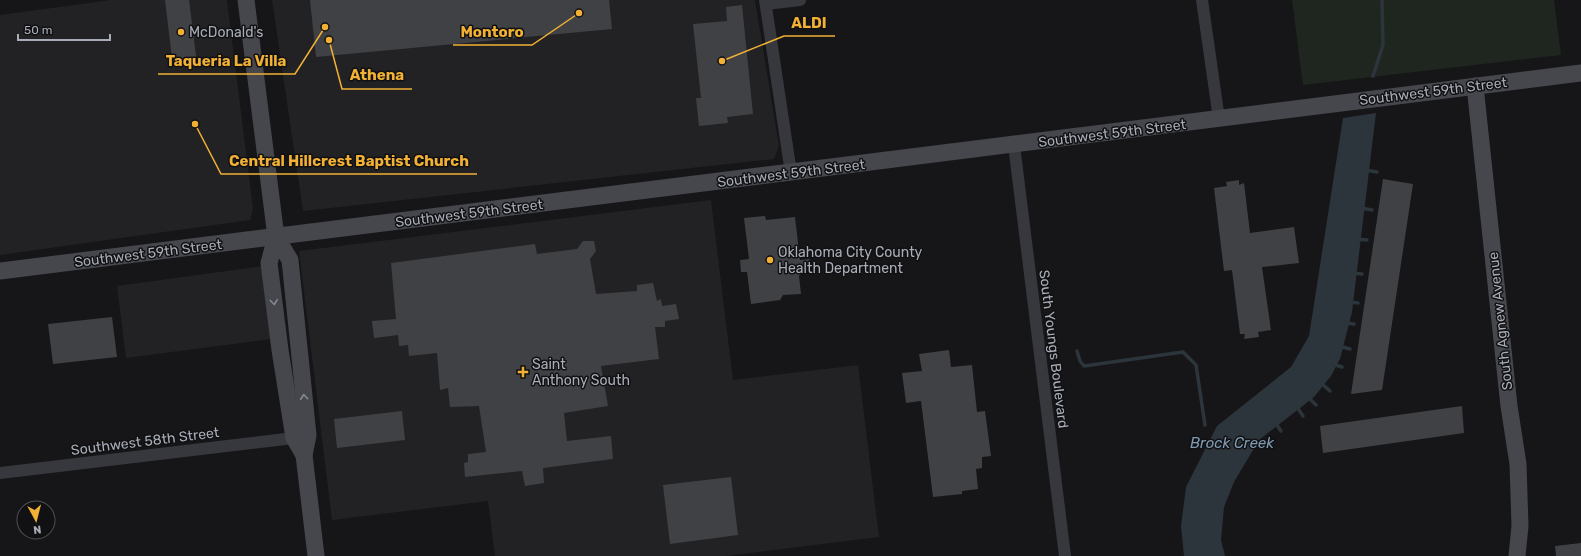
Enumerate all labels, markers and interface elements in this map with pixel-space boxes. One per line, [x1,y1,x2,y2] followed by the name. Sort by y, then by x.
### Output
[784,9,835,36] callout: ALDI
[791,14,827,32] text: ALDI
[18,16,110,42] scale bar
[453,18,532,45] callout: Montoro
[24,23,52,37] text: 50 m
[460,23,524,41] text: Montoro
[189,24,263,41] place label: McDonald's
[176,27,186,37] marker: McDonald's
[158,47,295,74] callout: Taqueria La Villa
[166,52,286,70] text: Taqueria La Villa
[342,62,412,89] callout: Athena
[350,66,404,84] text: Athena
[1358,74,1508,109] street label: Southwest 59th Street
[1037,116,1187,151] street label: Southwest 59th Street
[221,147,477,174] callout: Central Hillcrest Baptist Church
[229,152,469,170] text: Central Hillcrest Baptist Church
[716,156,866,191] street label: Southwest 59th Street
[394,196,544,231] street label: Southwest 59th Street
[73,236,223,271] street label: Southwest 59th Street
[778,244,923,277] place label: Oklahoma City County Health Department
[1485,251,1516,391] street label: South Agnew Avenue
[765,255,775,265] marker: Oklahoma City County Health Department
[1035,269,1072,429] street label: South Youngs Boulevard
[269,299,278,305] one-way arrow
[532,356,630,389] place label: Saint Anthony South
[517,366,529,378] marker: Saint Anthony South
[300,393,309,400] one-way arrow
[70,424,221,459] street label: Southwest 58th Street
[1190,434,1274,452] water label: Brock Creek
[16,500,56,540] north arrow
[32,522,42,536] text: N

